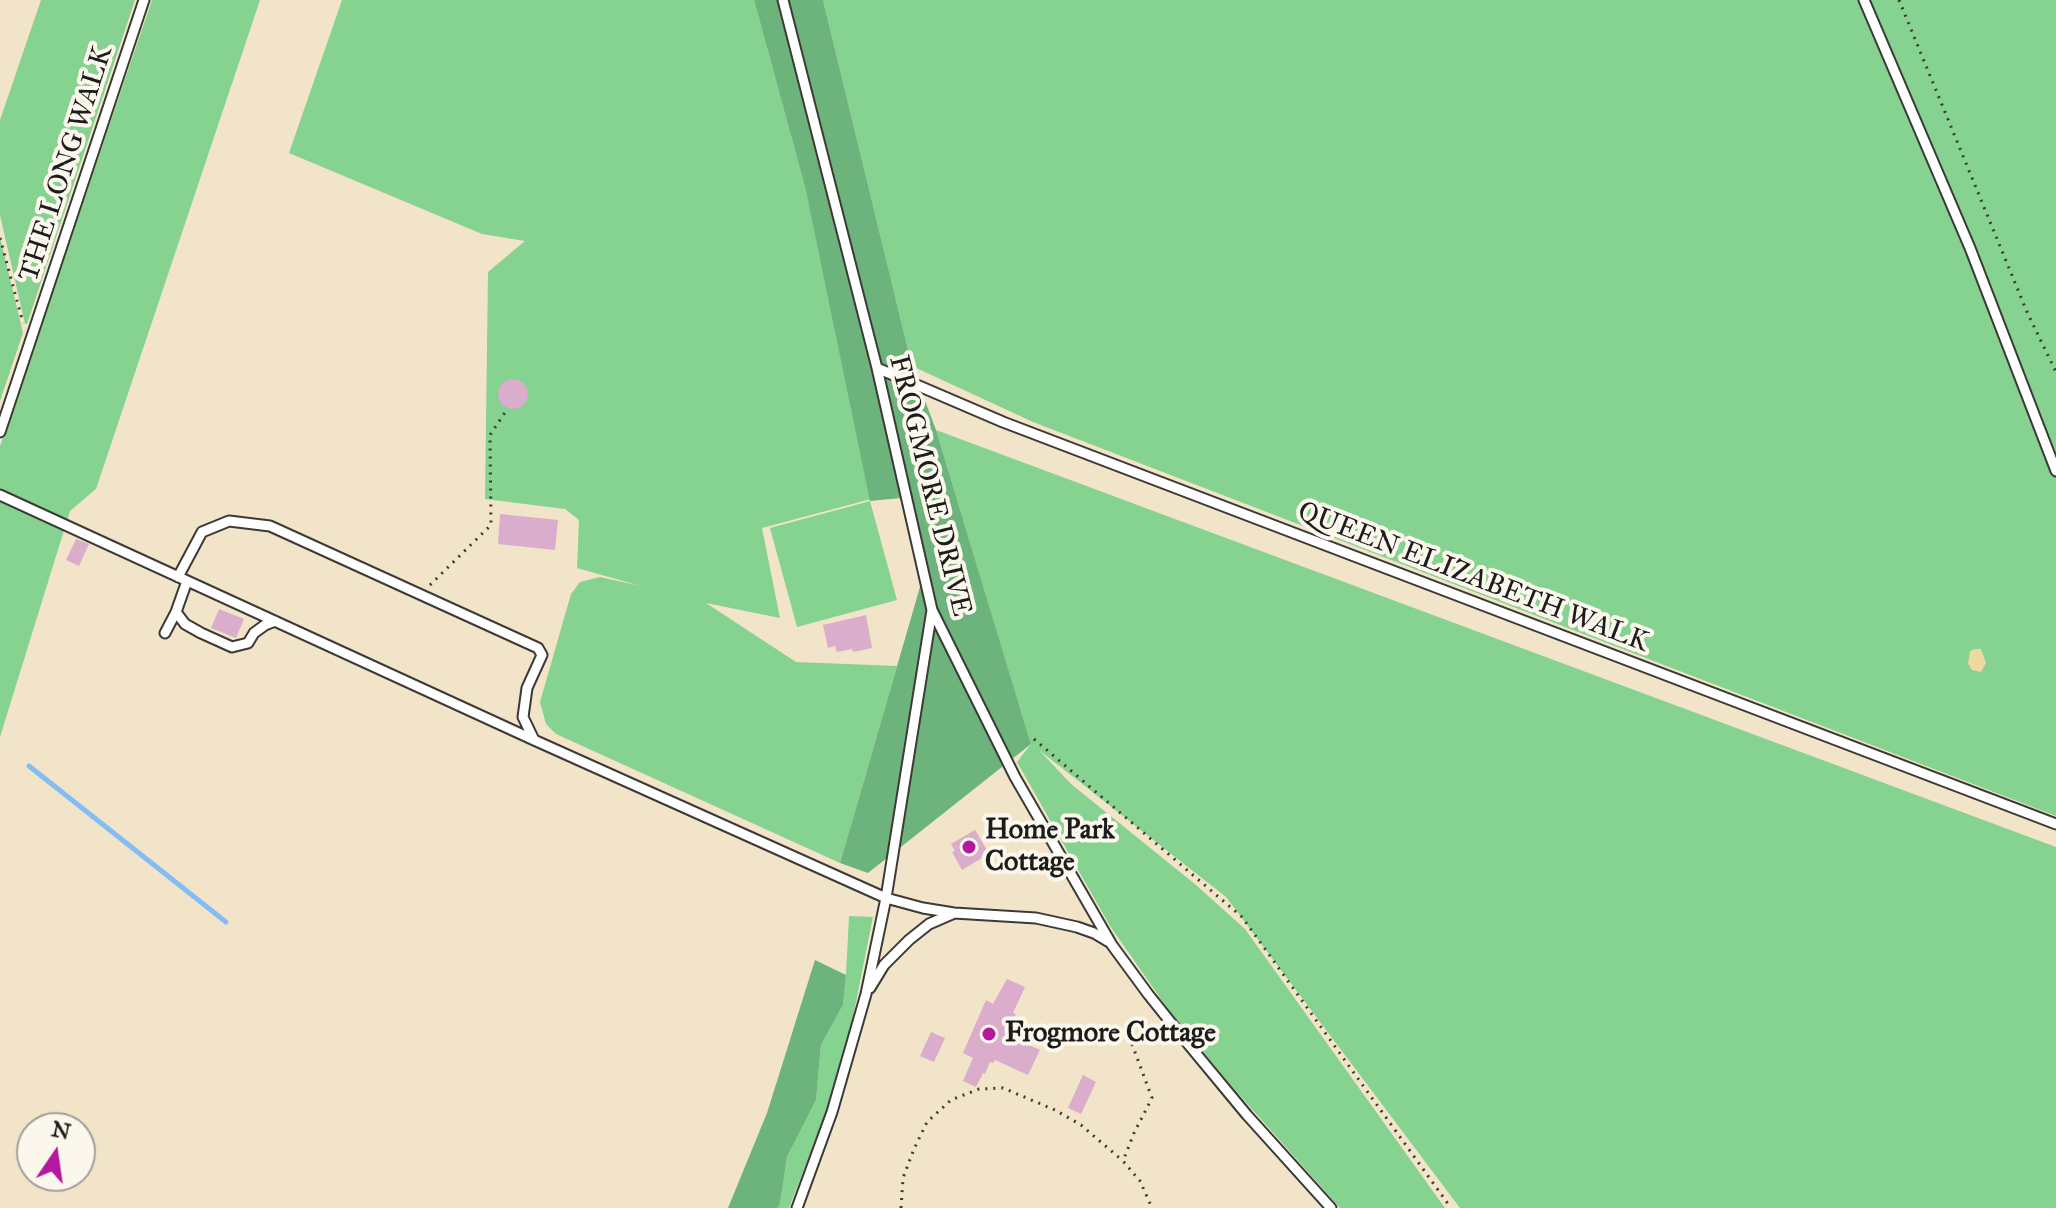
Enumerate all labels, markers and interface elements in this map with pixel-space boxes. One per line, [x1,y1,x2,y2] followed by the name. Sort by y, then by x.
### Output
[13,42,121,286] street label: THE LONG WALK
[880,352,978,620] street label: FROGMORE DRIVE
[1293,495,1653,661] street label: QUEEN ELIZABETH WALK
[985,814,1115,880] place label: Home Park Cottage
[960,838,978,856] marker: Home Park Cottage
[1005,1017,1216,1051] place label: Frogmore Cottage
[980,1025,998,1043] marker: Frogmore Cottage
[16,1112,96,1192] north arrow
[49,1115,73,1145] text: N

